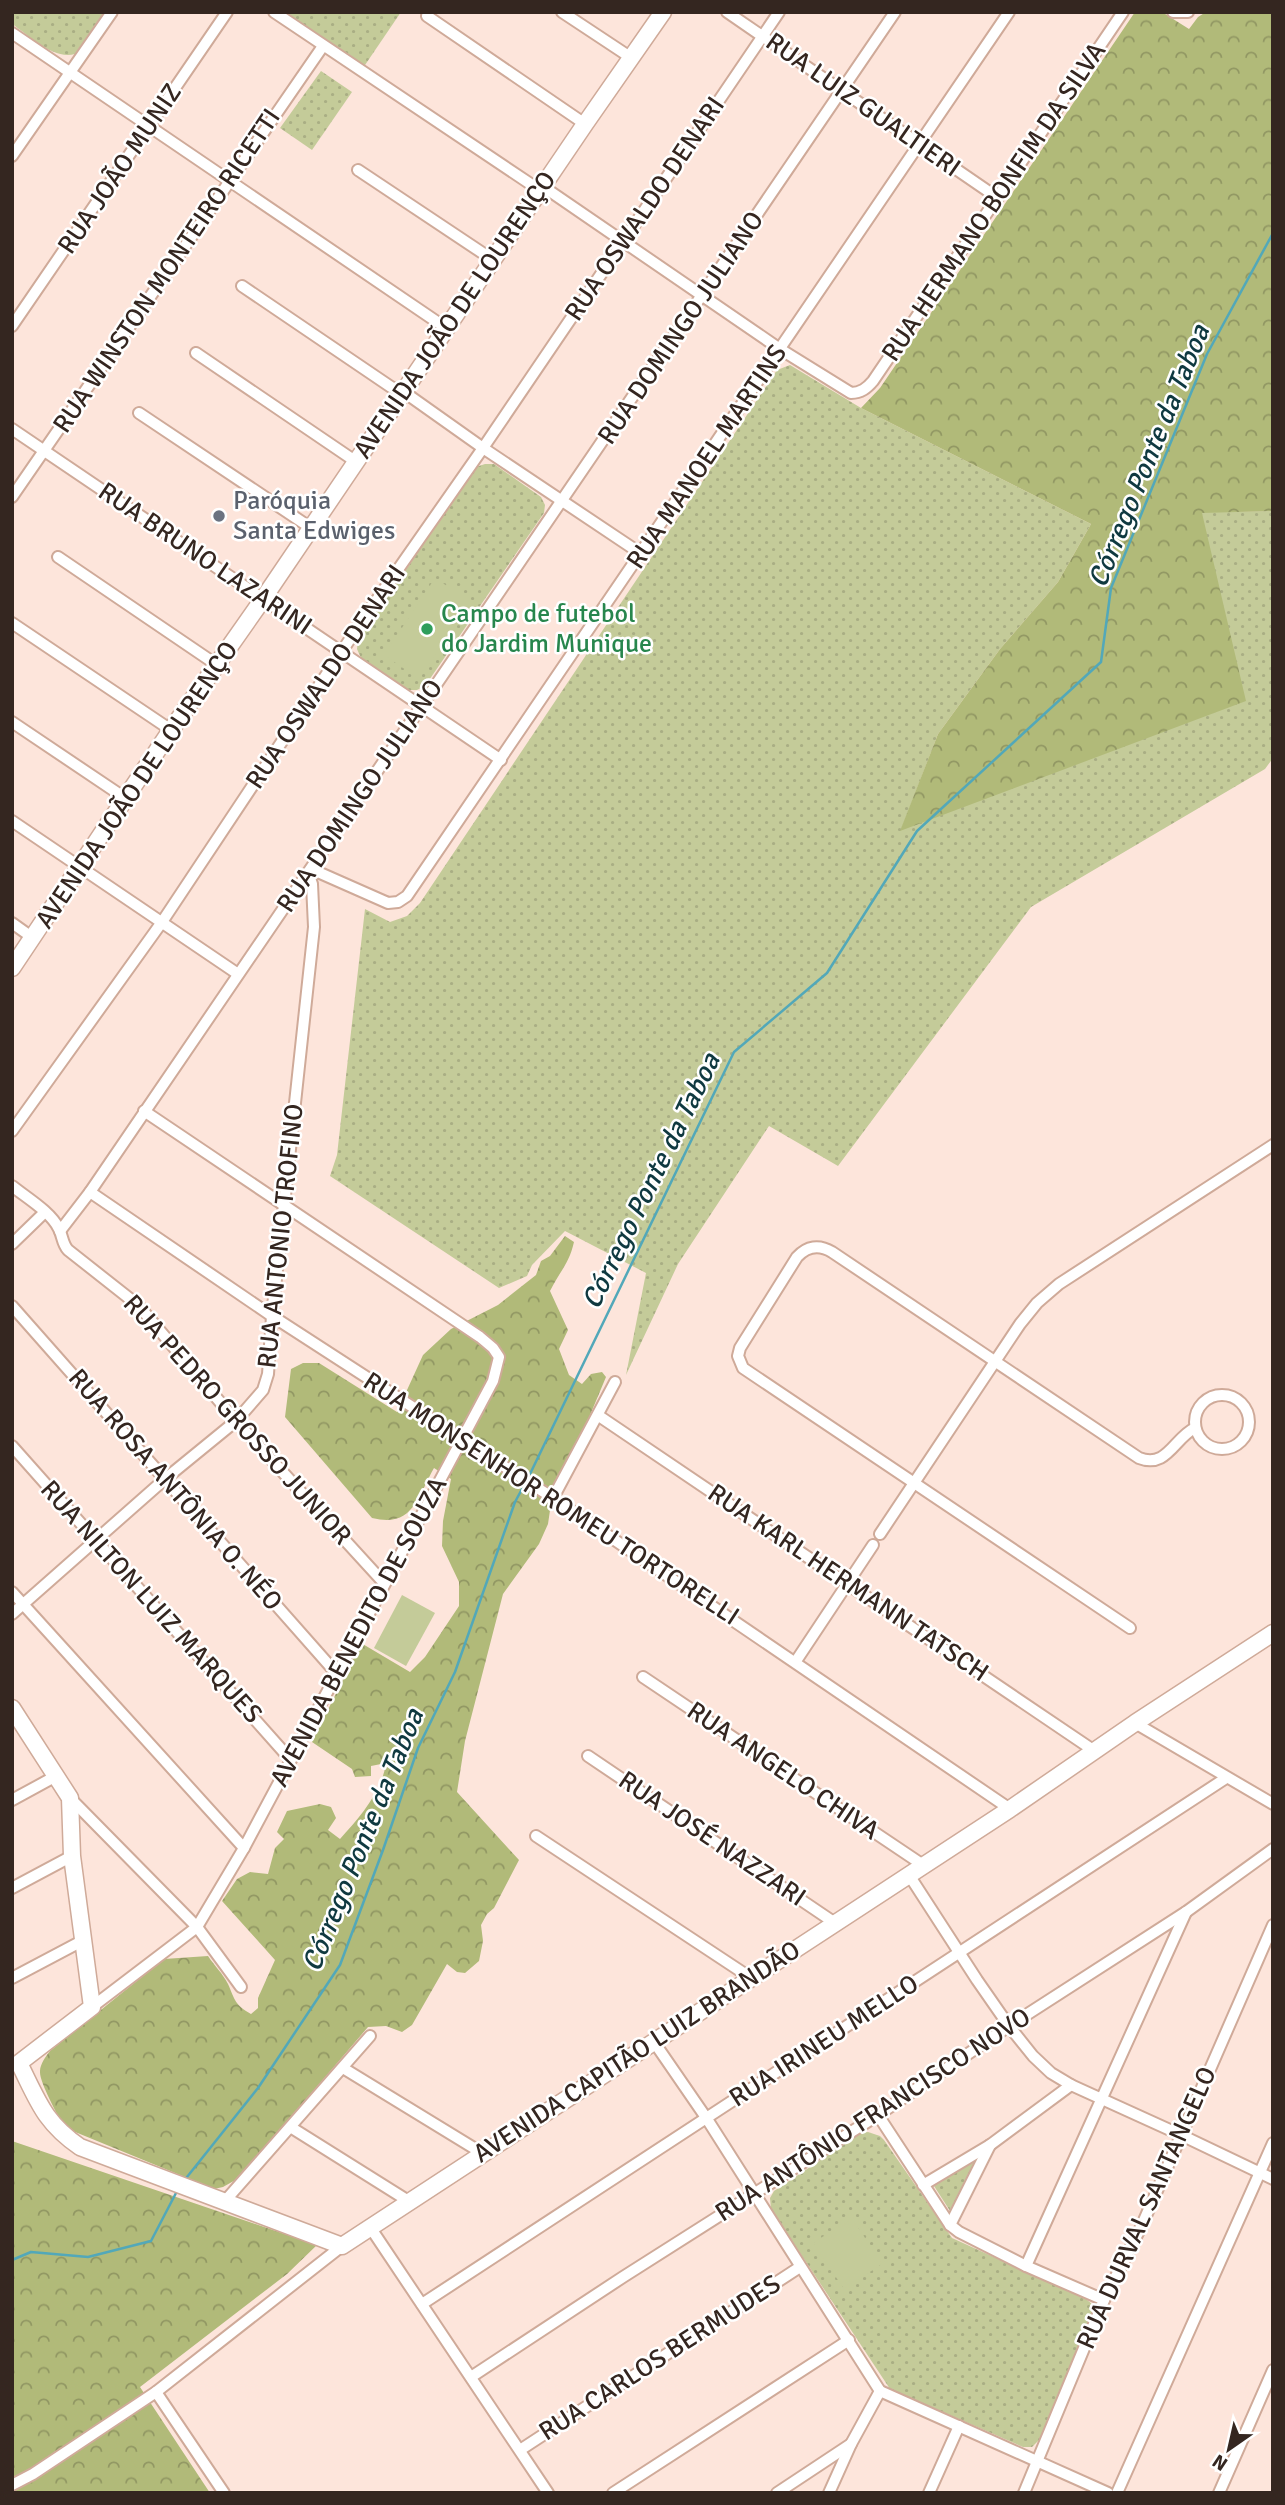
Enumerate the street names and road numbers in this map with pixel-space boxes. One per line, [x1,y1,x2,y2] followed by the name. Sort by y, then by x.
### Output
[759,26,967,184] street label: RUA LUIZ GUALTIERI
[875,36,1113,368] street label: RUA HERMANO BONFIM DA SILVA
[51,78,189,260] street label: RUA JOÃO MUNIZ
[558,91,732,327] street label: RUA OSWALDO DENARI
[46,103,288,439] street label: RUA WINSTON MONTEIRO RICETTI
[347,165,563,465] street label: AVENIDA JOÃO DE LOURENÇO
[591,205,771,451] street label: RUA DOMINGO JULIANO
[620,339,794,575] street label: RUA MANOEL MARTINS
[92,476,318,642] street label: RUA BRUNO LAZARINI
[239,559,413,795] street label: RUA OSWALDO DENARI
[29,635,245,935] street label: AVENIDA JOÃO DE LOURENÇO
[270,673,450,919] street label: RUA DOMINGO JULIANO
[251,1102,311,1370] street label: RUA ANTONIO TROFINO
[116,1288,358,1552] street label: RUA PEDRO GROSSO JUNIOR
[61,1363,289,1617] street label: RUA ROSA ANTÔNIA O. NÉO
[357,1365,745,1633] street label: RUA MONSENHOR ROMEU TORTORELLI
[264,1472,454,1792] street label: AVENIDA BENEDITO DE SOUZA
[33,1474,269,1730] street label: RUA NILTON LUIZ MARQUES
[702,1477,994,1689] street label: RUA KARL HERMANN TATSCH
[681,1695,885,1847] street label: RUA ANGELO CHIVA
[612,1764,812,1914] street label: RUA JOSÉ NAZZARI
[467,1934,807,2170] street label: AVENIDA CAPITÃO LUIZ BRANDÃO
[723,1968,925,2114] street label: RUA IRINEU MELLO
[709,2001,1037,2229] street label: RUA ANTÔNIO FRANCISCO NOVO
[1070,2062,1224,2354] street label: RUA DURVAL SANTANGELO
[533,2268,787,2448] street label: RUA CARLOS BERMUDES

